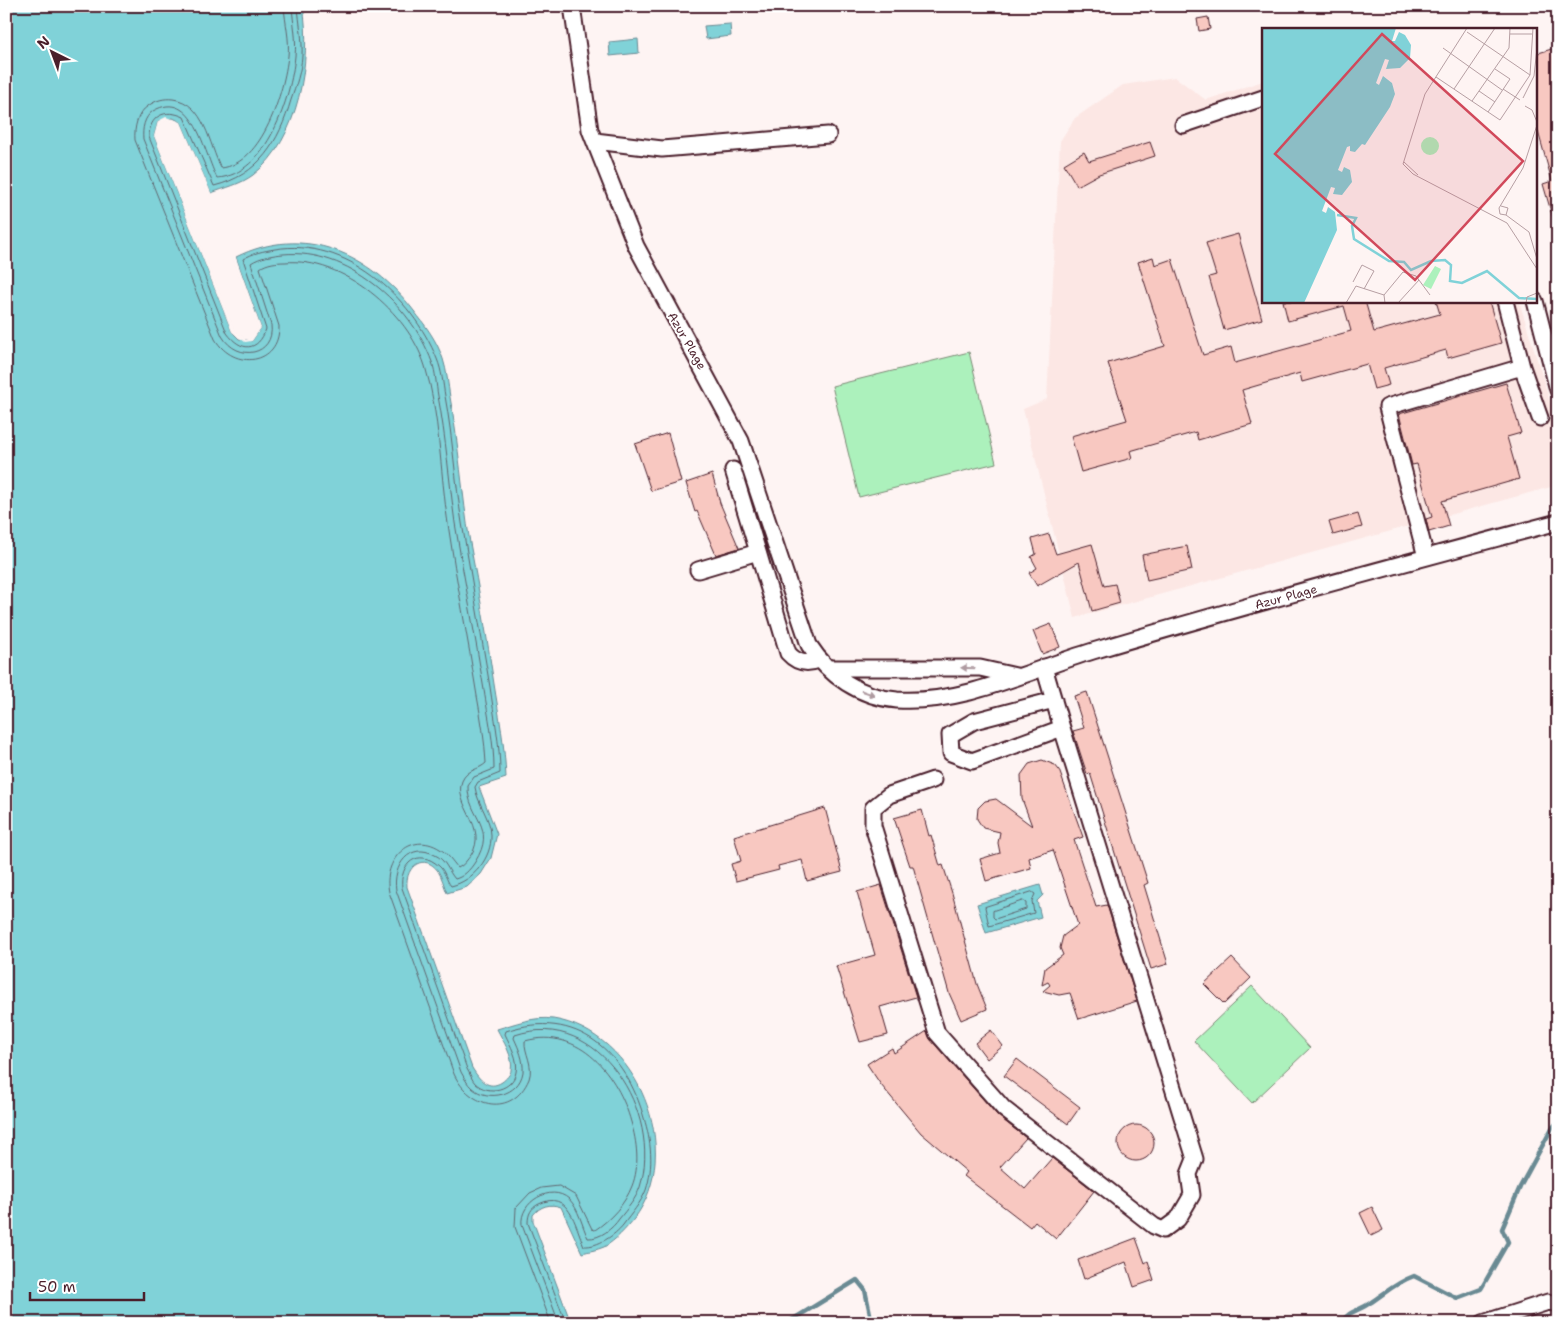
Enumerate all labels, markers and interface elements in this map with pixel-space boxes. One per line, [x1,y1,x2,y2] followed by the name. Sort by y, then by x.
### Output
[28,28,78,78] north arrow
[1262,28,1536,302] inset map
[33,32,53,53] text: N
[664,309,710,373] street label: Azur Plage
[1253,581,1319,613] street label: Azur Plage
[960,664,976,672] one-way arrow
[861,690,876,697] one-way arrow
[30,1269,144,1301] scale bar
[38,1277,76,1297] text: 50 m

